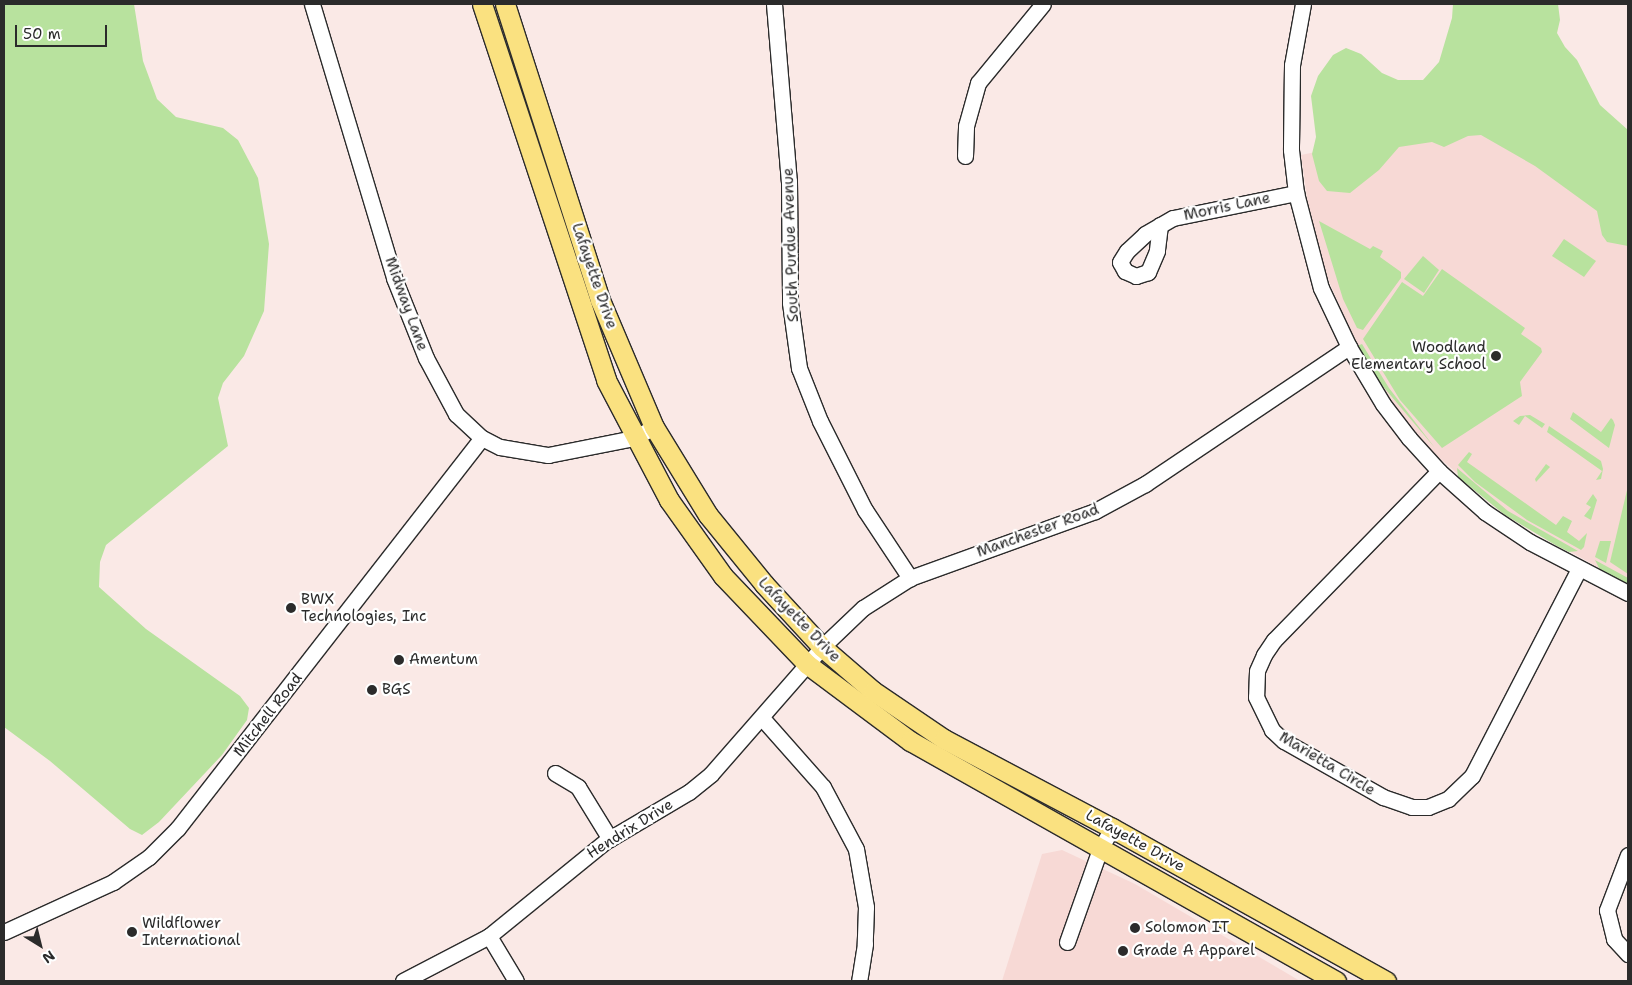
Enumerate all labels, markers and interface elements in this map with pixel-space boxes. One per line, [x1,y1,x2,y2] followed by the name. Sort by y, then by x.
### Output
[18,15,110,47] scale bar
[23,24,61,44] text: 50 m
[779,168,803,322] street label: South Purdue Avenue
[1182,189,1272,225] street label: Morris Lane
[567,221,621,331] street label: Lafayette Drive
[381,255,431,353] street label: Midway Lane
[1351,338,1486,373] place label: Woodland Elementary School
[1490,350,1502,362] marker: Woodland Elementary School
[974,501,1102,561] street label: Manchester Road
[754,574,844,666] street label: Lafayette Drive
[301,590,427,625] place label: BWX Technologies, Inc
[285,602,297,614] marker: BWX Technologies, Inc
[409,651,478,669] place label: Amentum
[393,654,405,666] marker: Amentum
[230,670,306,760] street label: Mitchell Road
[382,681,410,699] place label: BGS
[366,684,378,696] marker: BGS
[1276,728,1378,800] street label: Marietta Circle
[584,795,676,863] street label: Hendrix Drive
[1082,806,1188,876] street label: Lafayette Drive
[142,914,240,949] place label: Wildflower International
[1145,919,1229,937] place label: Solomon IT
[15,920,65,970] north arrow
[1129,922,1141,934] marker: Solomon IT
[126,926,138,938] marker: Wildflower International
[1133,942,1255,960] place label: Grade A Apparel
[1117,945,1129,957] marker: Grade A Apparel
[39,947,59,968] text: N

